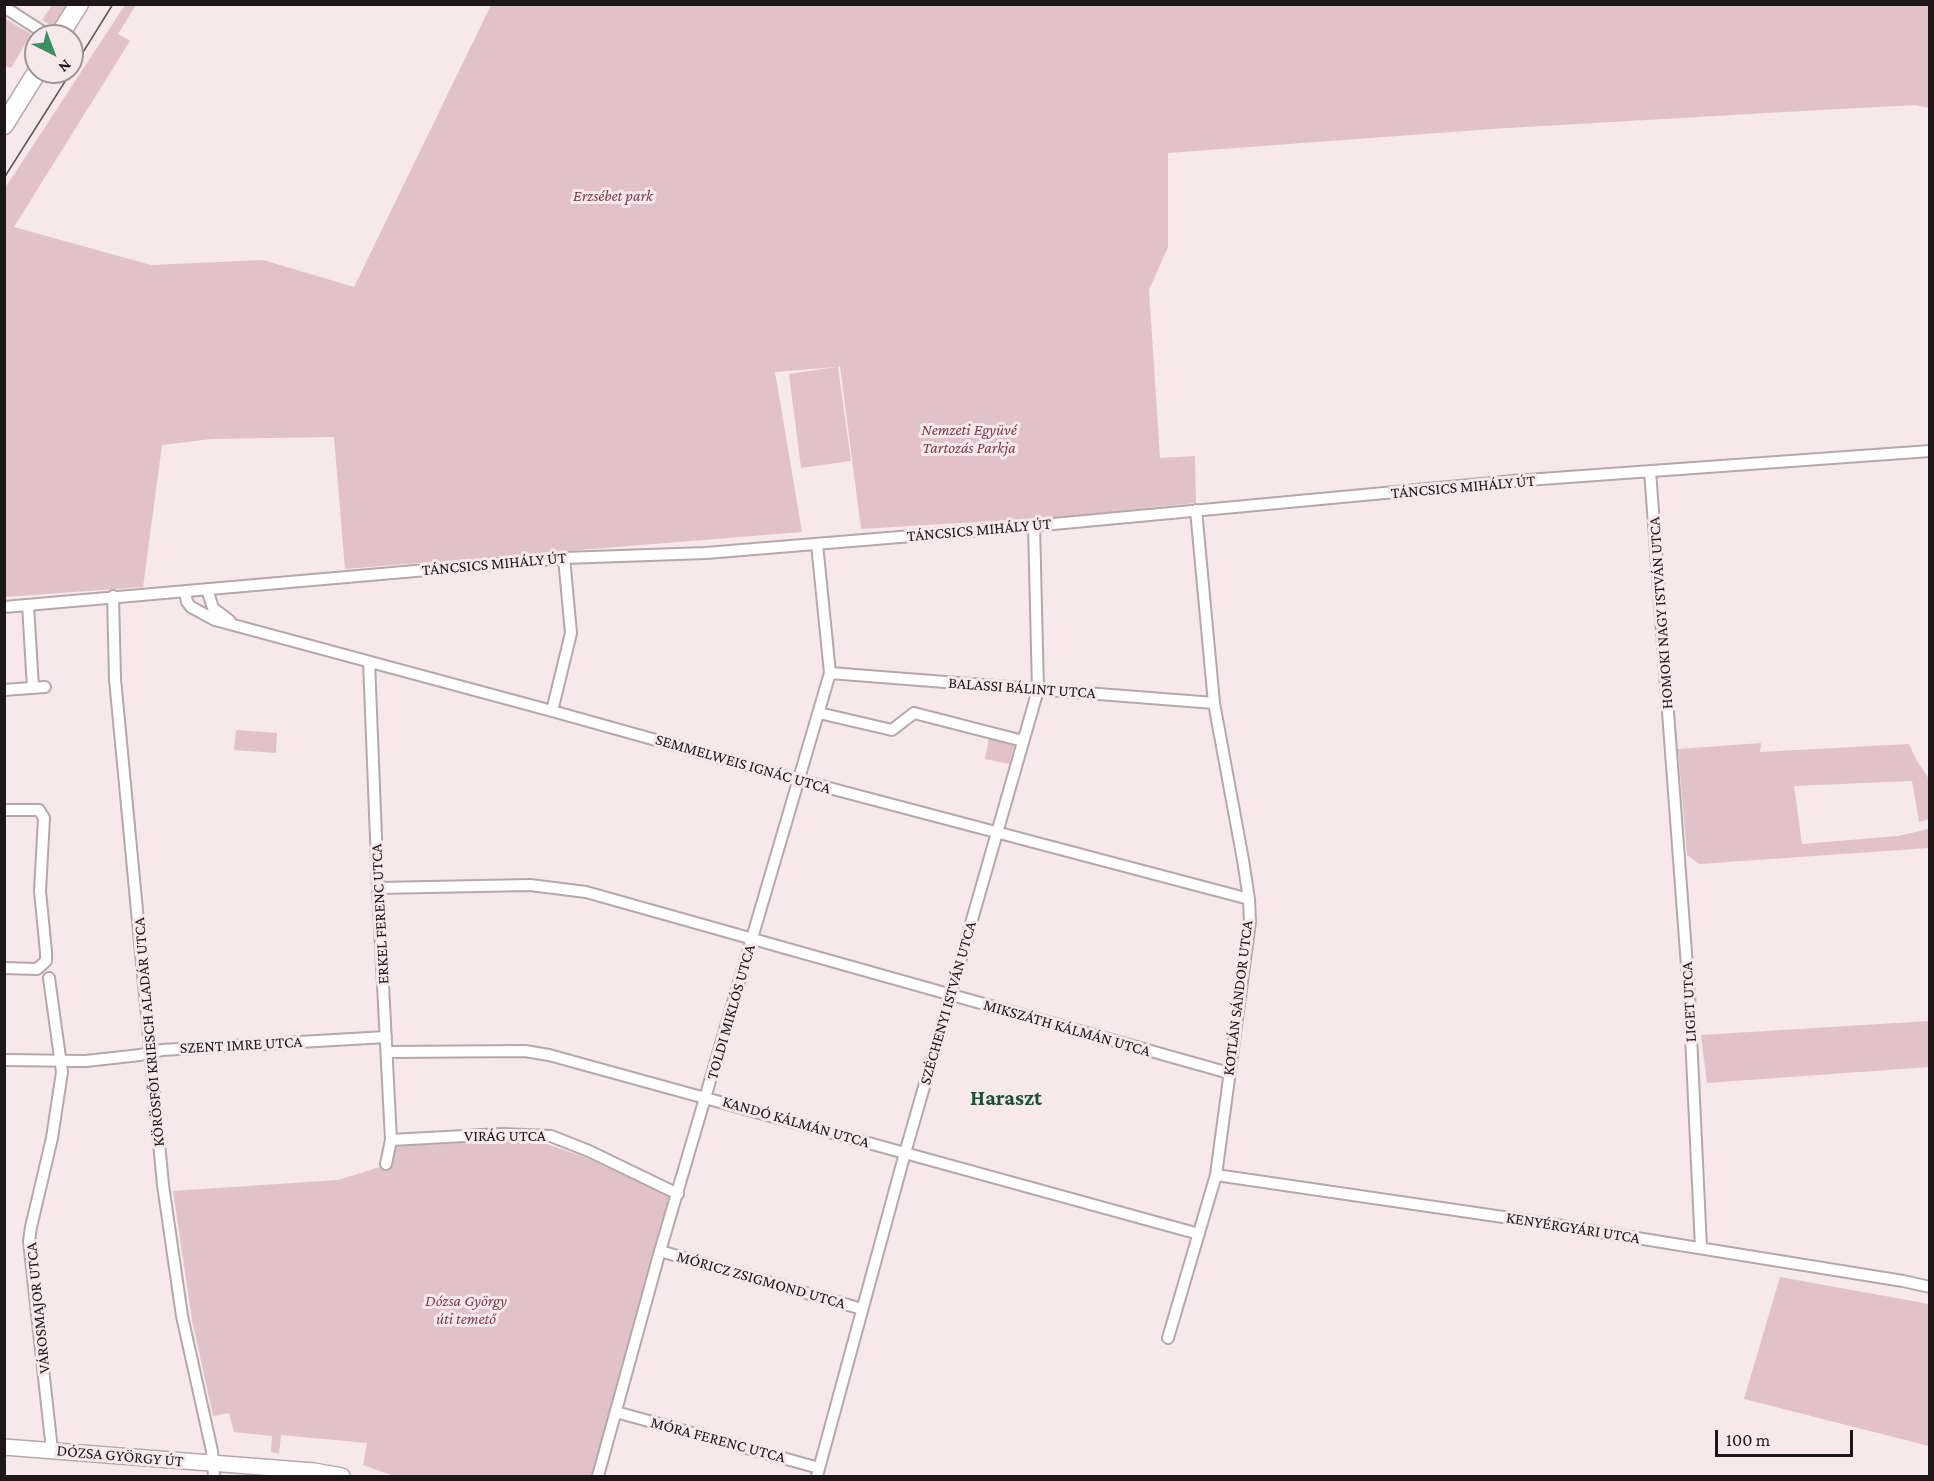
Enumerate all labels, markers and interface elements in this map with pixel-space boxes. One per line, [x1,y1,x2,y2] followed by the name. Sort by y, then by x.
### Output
[24,24,84,84] north arrow
[55,56,75,76] text: N
[573,186,653,206] park label: Erzsébet park
[921,420,1017,458] park label: Nemzeti Együvé Tartozás Parkja
[1390,471,1536,503] street label: TÁNCSICS MIHÁLY ÚT
[906,514,1052,546] street label: TÁNCSICS MIHÁLY ÚT
[1645,516,1677,710] street label: HOMOKI NAGY ISTVÁN UTCA
[421,548,567,580] street label: TÁNCSICS MIHÁLY ÚT
[948,673,1096,703] street label: BALASSI BÁLINT UTCA
[653,730,833,798] street label: SEMMELWEIS IGNÁC UTCA
[367,843,393,985] street label: ERKEL FERENC UTCA
[129,917,169,1147] street label: KÖRÖSFŐI KRIESCH ALADÁR UTCA
[915,919,981,1087] street label: SZÉCHENYI ISTVÁN UTCA
[1219,919,1257,1077] street label: KOTLÁN SÁNDOR UTCA
[703,942,759,1082] street label: TOLDI MIKLÓS UTCA
[1677,961,1701,1043] street label: LIGET UTCA
[981,995,1153,1061] street label: MIKSZÁTH KÁLMÁN UTCA
[179,1032,303,1058] street label: SZENT IMRE UTCA
[970,1085,1042,1111] district label: Haraszt
[720,1092,872,1152] street label: KANDÓ KÁLMÁN UTCA
[464,1126,546,1146] street label: VIRÁG UTCA
[1505,1208,1641,1248] street label: KENYÉRGYÁRI UTCA
[22,1242,54,1374] street label: VÁROSMAJOR UTCA
[674,1247,848,1313] street label: MÓRICZ ZSIGMOND UTCA
[425,1291,507,1329] park label: Dózsa György úti temető
[648,1413,788,1467] street label: MÓRA FERENC UTCA
[1718,1418,1856,1456] scale bar
[1726,1430,1770,1450] text: 100 m
[56,1441,184,1471] street label: DÓZSA GYÖRGY ÚT

